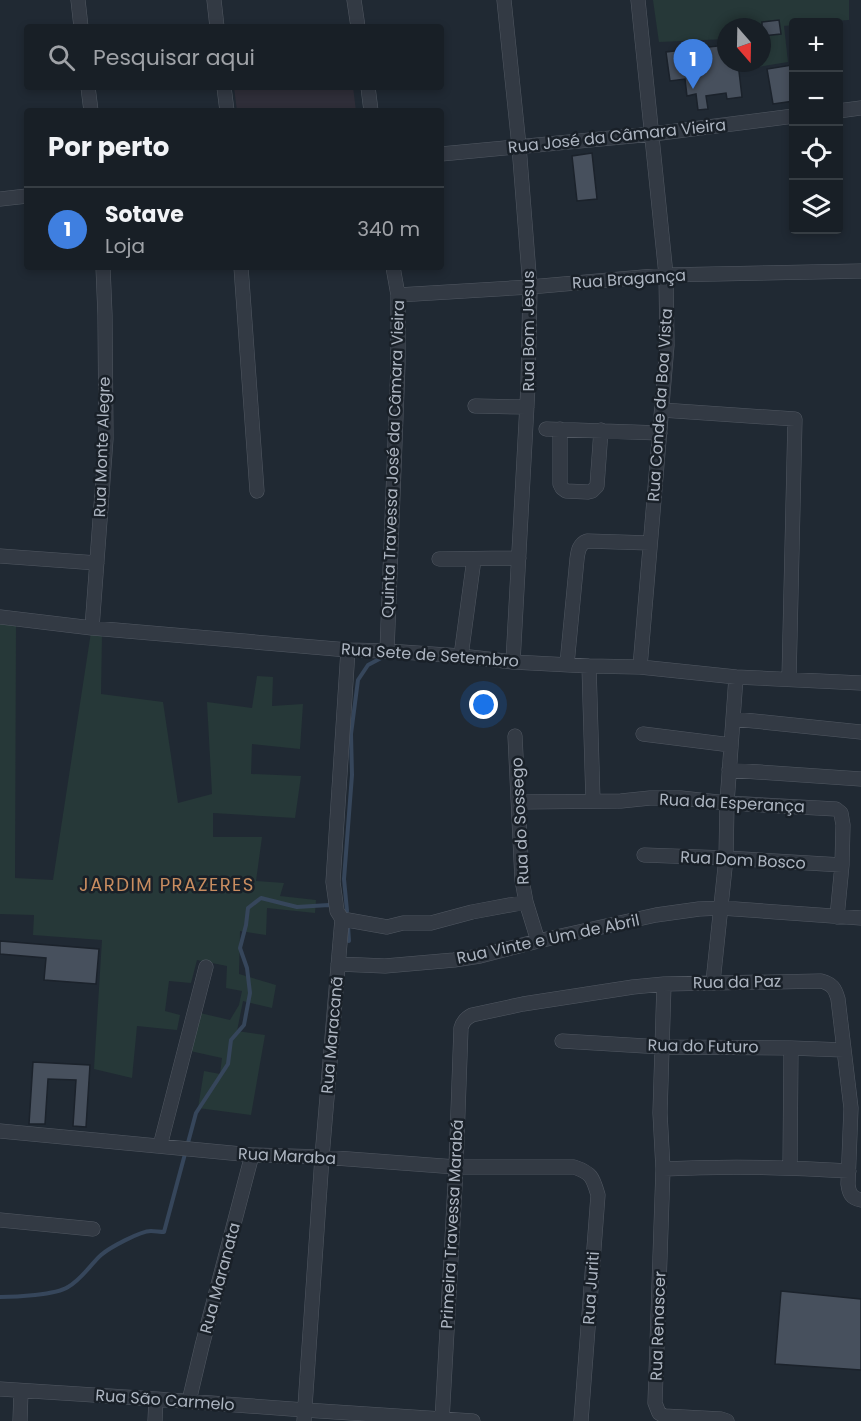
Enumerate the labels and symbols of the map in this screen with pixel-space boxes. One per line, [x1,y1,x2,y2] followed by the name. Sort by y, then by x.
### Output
[717,18,771,72] north arrow
[674,40,712,89] pin: 1
[507,113,727,159] street label: Rua José da Câmara Vieira
[571,264,687,294] street label: Rua Bragança
[517,270,540,392] street label: Rua Bom Jesus
[376,300,410,618] street label: Quinta Travessa José da Câmara Vieira
[642,308,678,502] street label: Rua Conde da Boa Vista
[88,376,116,518] street label: Rua Monte Alegre
[340,637,520,673] street label: Rua Sete de Setembro
[469,690,498,719] your location
[505,757,535,885] street label: Rua do Sossego
[659,788,805,818] street label: Rua da Esperança
[680,845,806,875] street label: Rua Dom Bosco
[79,872,255,897] district label: JARDIM PRAZERES
[455,908,641,970] street label: Rua Vinte e Um de Abril
[693,970,781,994] street label: Rua da Paz
[315,975,349,1095] street label: Rua Maracanã
[647,1034,759,1058] street label: Rua do Futuro
[435,1119,469,1329] street label: Primeira Travessa Marabá
[237,1142,337,1170] street label: Rua Maraba
[194,1220,246,1336] street label: Rua Maranata
[577,1251,605,1325] street label: Rua Juriti
[645,1271,671,1381] street label: Rua Renascer
[95,1384,235,1416] street label: Rua São Carmelo

